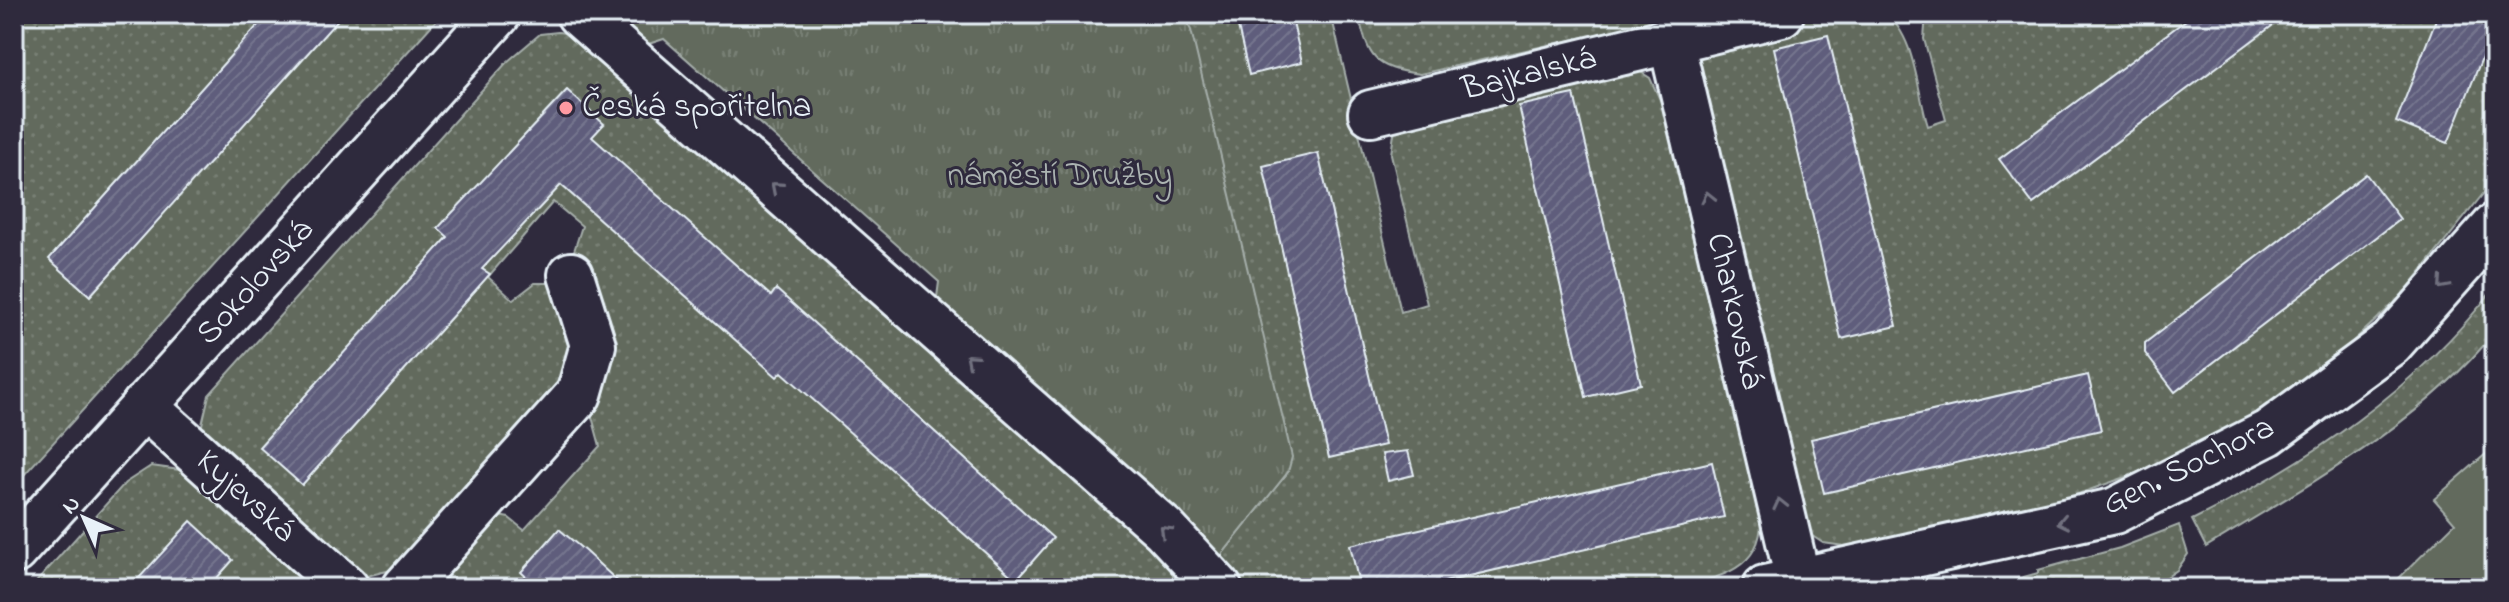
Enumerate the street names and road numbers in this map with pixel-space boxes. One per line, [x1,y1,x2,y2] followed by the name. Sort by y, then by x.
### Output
[1456,34,1601,116] street label: Bajkalská
[185,208,327,358] street label: Sokolovská
[1692,228,1776,394] street label: Charkovská
[2094,404,2284,530] street label: Gen. Sochora
[184,438,306,556] street label: Kyjevská

